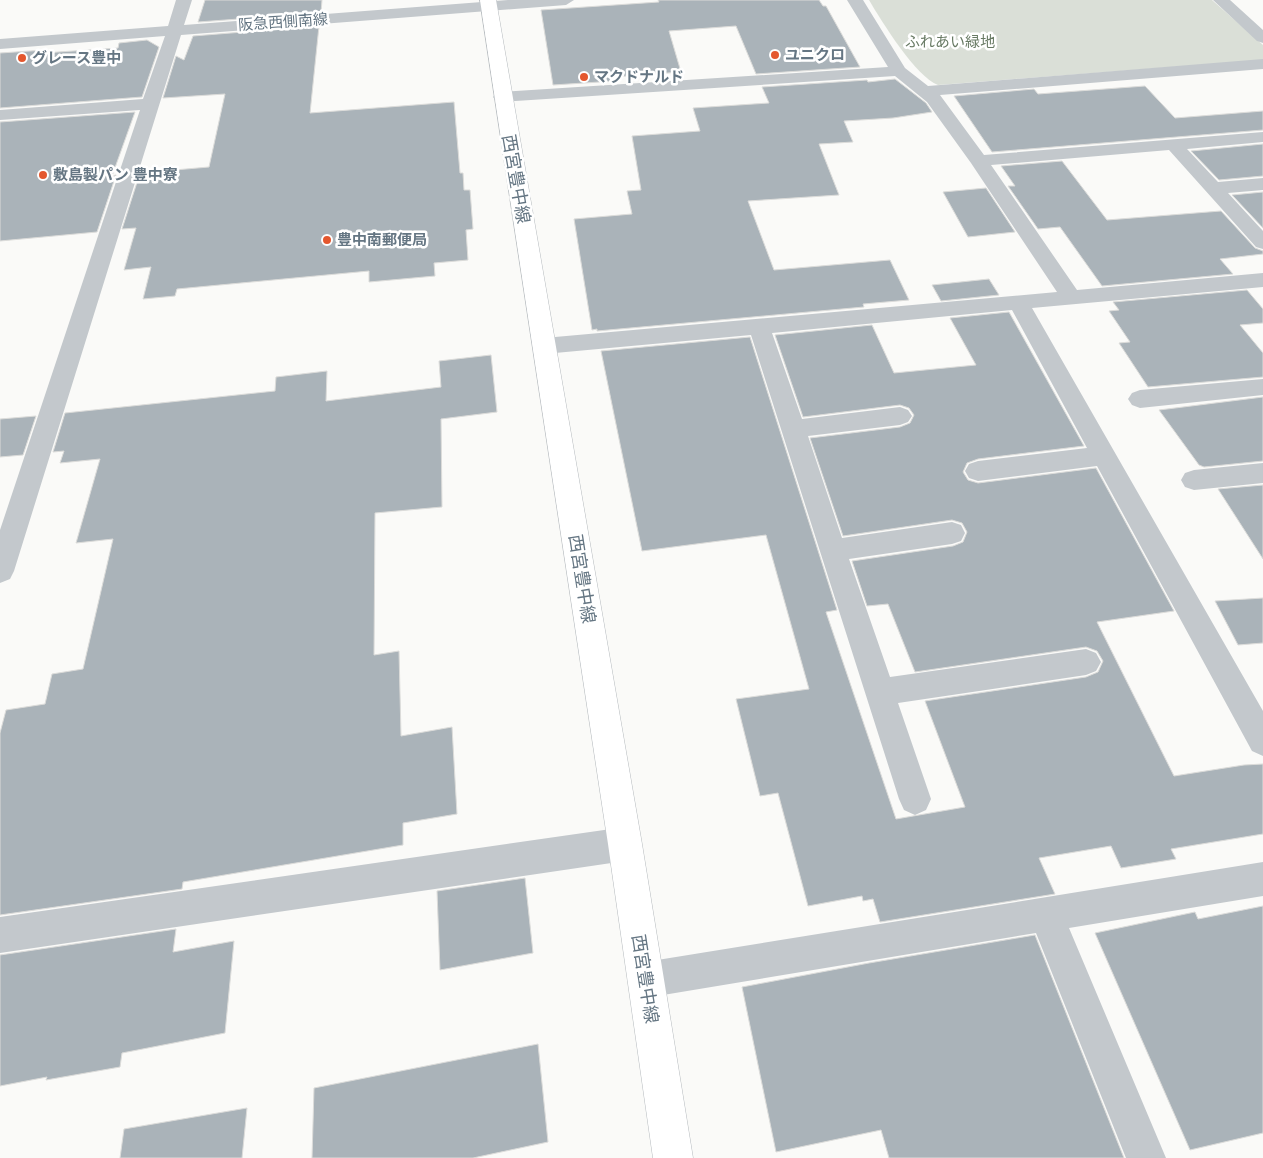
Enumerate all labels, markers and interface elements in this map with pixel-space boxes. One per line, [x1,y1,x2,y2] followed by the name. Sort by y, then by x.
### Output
[237,10,329,34] street label: 阪急西側南線
[905,33,995,51] park label: ふれあい緑地
[785,46,845,64] place label: ユニクロ
[32,49,121,67] place label: グレース豊中
[769,49,781,61] marker: ユニクロ
[16,52,28,64] marker: グレース豊中
[594,68,684,86] place label: マクドナルド
[578,71,590,83] marker: マクドナルド
[497,133,535,225] street label: 西宮豊中線
[53,166,178,184] place label: 敷島製パン 豊中寮
[37,169,49,181] marker: 敷島製パン 豊中寮
[337,231,427,249] place label: 豊中南郵便局
[321,234,333,246] marker: 豊中南郵便局
[564,533,600,625] street label: 西宮豊中線
[627,933,663,1025] street label: 西宮豊中線

